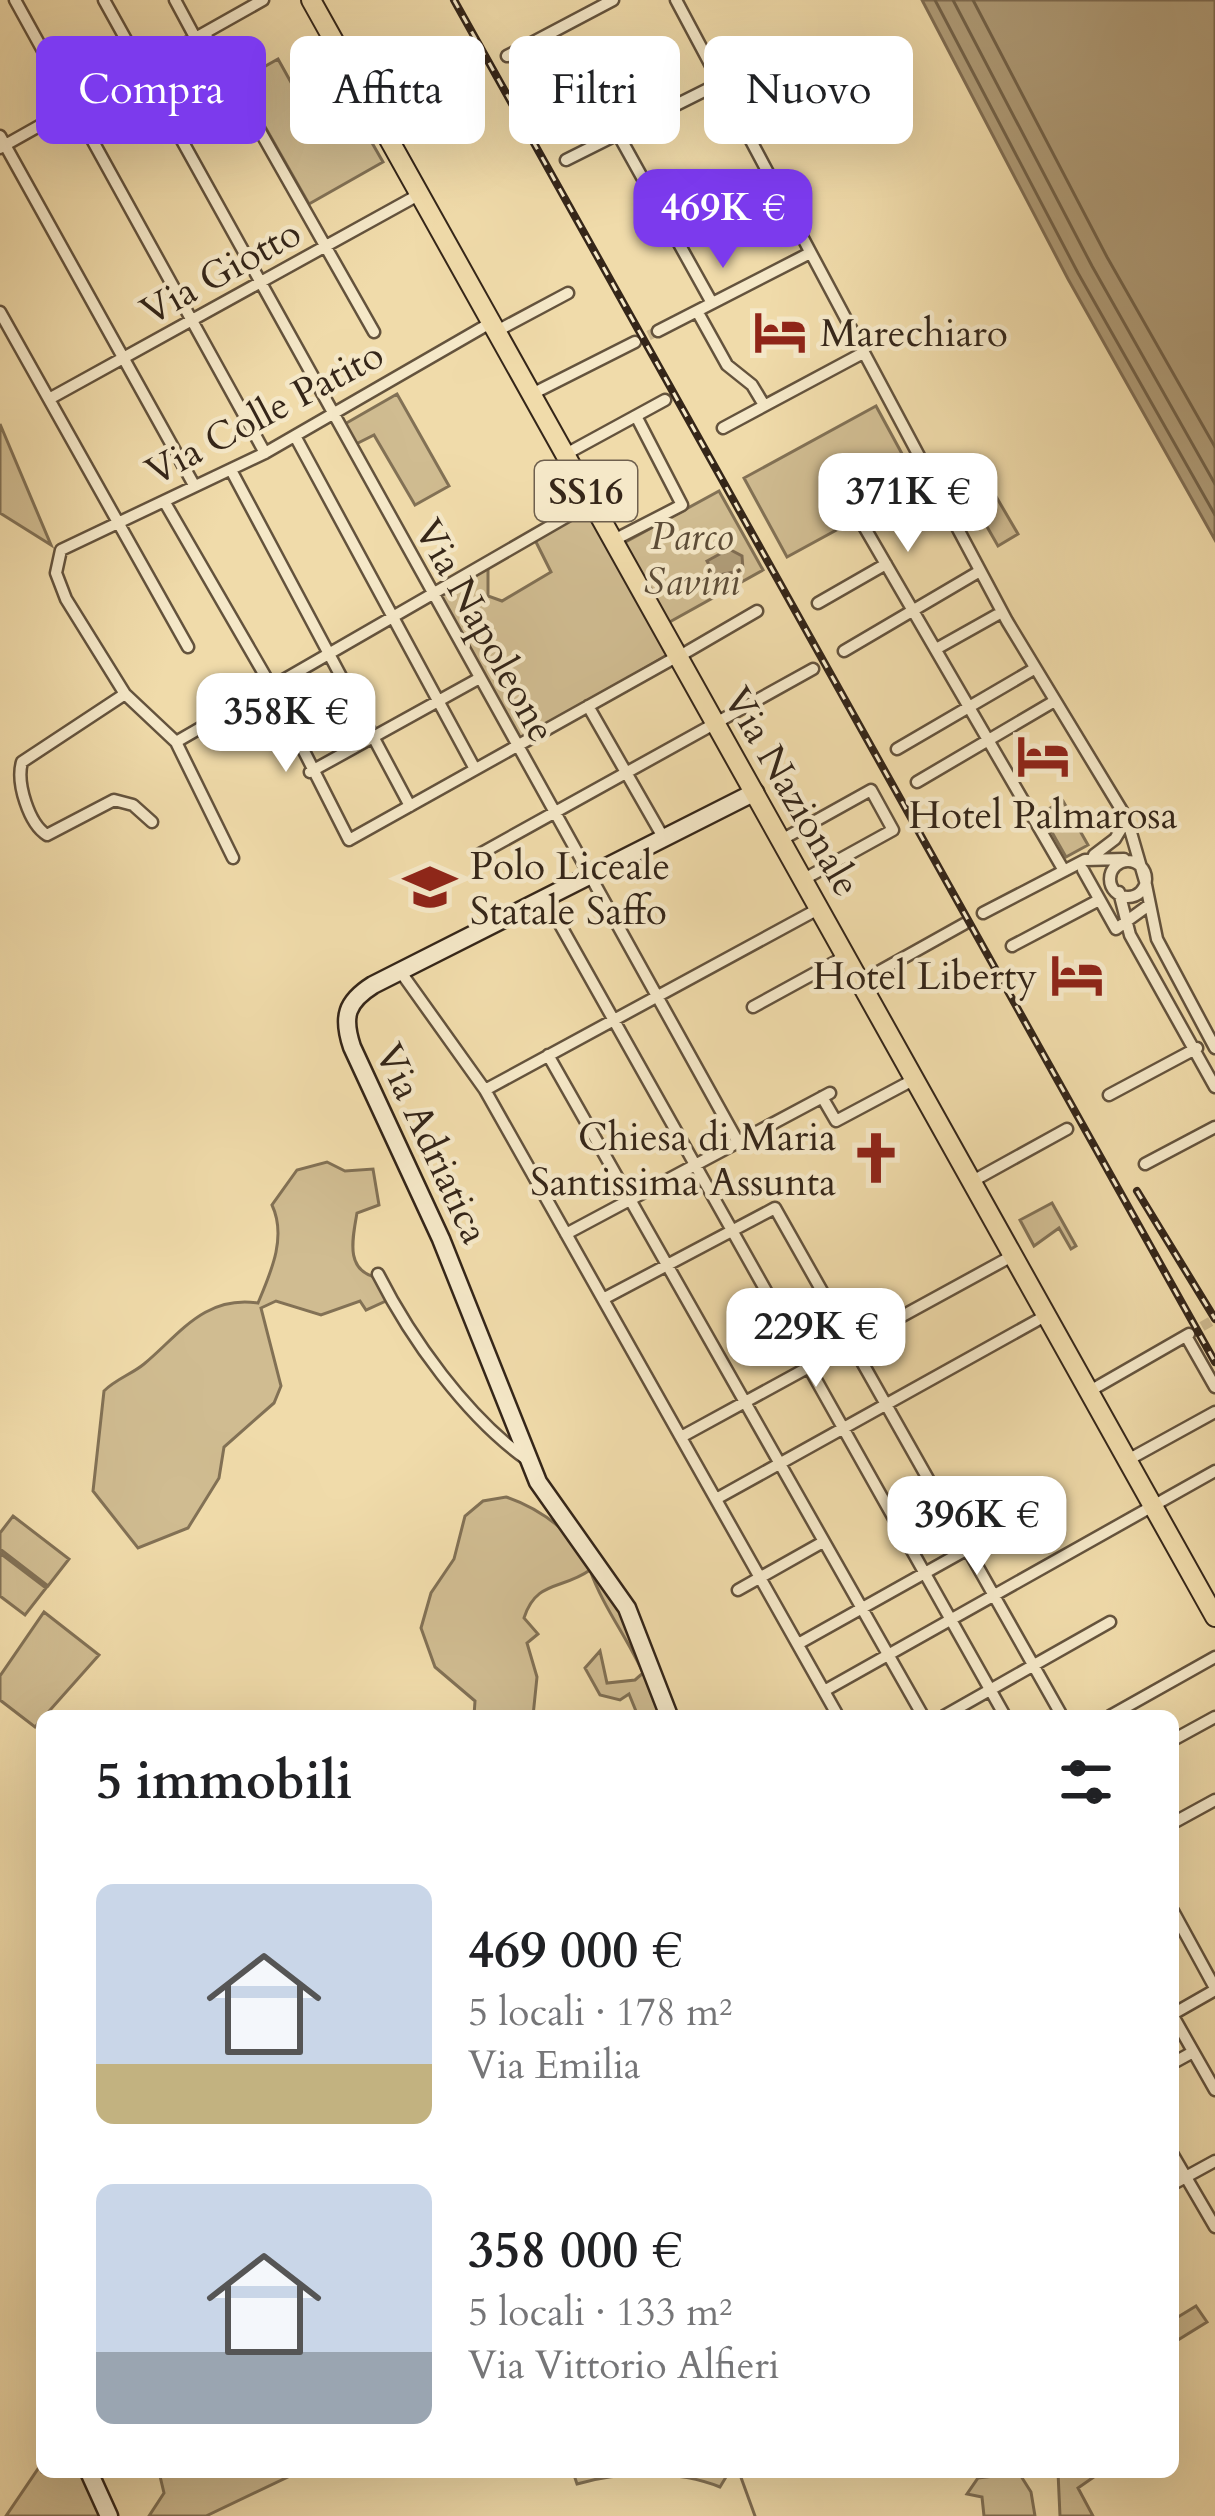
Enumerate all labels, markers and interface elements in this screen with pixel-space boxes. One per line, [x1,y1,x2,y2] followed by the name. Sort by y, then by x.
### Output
[36,36,266,144] chip: Compra
[290,36,485,144] chip: Affitta
[509,36,680,144] chip: Filtri
[704,36,913,144] chip: Nuovo
[625,169,821,271] pin: 469K €
[660,181,786,234] text: 469K €
[131,207,310,338] street label: Via Giotto
[751,303,809,361] hotel icon: Marechiaro
[820,307,1008,360] place label: Marechiaro
[136,328,393,498] street label: Via Colle Patito
[810,453,1006,555] pin: 371K €
[535,461,637,521] road number: SS16
[845,465,971,518] text: 371K €
[402,510,568,752] street label: Via Napoleone
[644,510,741,608] park label: Parco Savini
[188,673,384,775] pin: 358K €
[710,678,873,906] street label: Via Nazionale
[223,685,349,738] text: 358K €
[1014,727,1072,785] hotel icon: Hotel Palmarosa
[909,789,1178,842] place label: Hotel Palmarosa
[470,840,670,938] place label: Polo Liceale Statale Saffo
[401,858,459,916] school or university icon: Polo Liceale Statale Saffo
[1048,946,1106,1004] hotel icon: Hotel Liberty
[813,950,1037,1003] place label: Hotel Liberty
[362,1035,501,1253] street label: Via Adriatica
[530,1111,836,1209] place label: Chiesa di Maria Santissima Assunta
[847,1129,905,1187] church icon: Chiesa di Maria Santissima Assunta
[718,1288,914,1390] pin: 229K €
[753,1300,879,1353] text: 229K €
[879,1476,1075,1578] pin: 396K €
[914,1488,1040,1541] text: 396K €
[96,1747,352,1817] text: 5 immobili
[1053,1749,1119,1815] icon: filters
[468,1916,682,1986] text: 469 000 €
[192,1932,336,2076] icon: home
[468,1986,732,2039] text: 5 locali · 178 m²
[468,2039,641,2092] text: Via Emilia
[468,2216,682,2286] text: 358 000 €
[192,2232,336,2376] icon: home
[468,2286,732,2339] text: 5 locali · 133 m²
[468,2339,780,2392] text: Via Vittorio Alfieri

